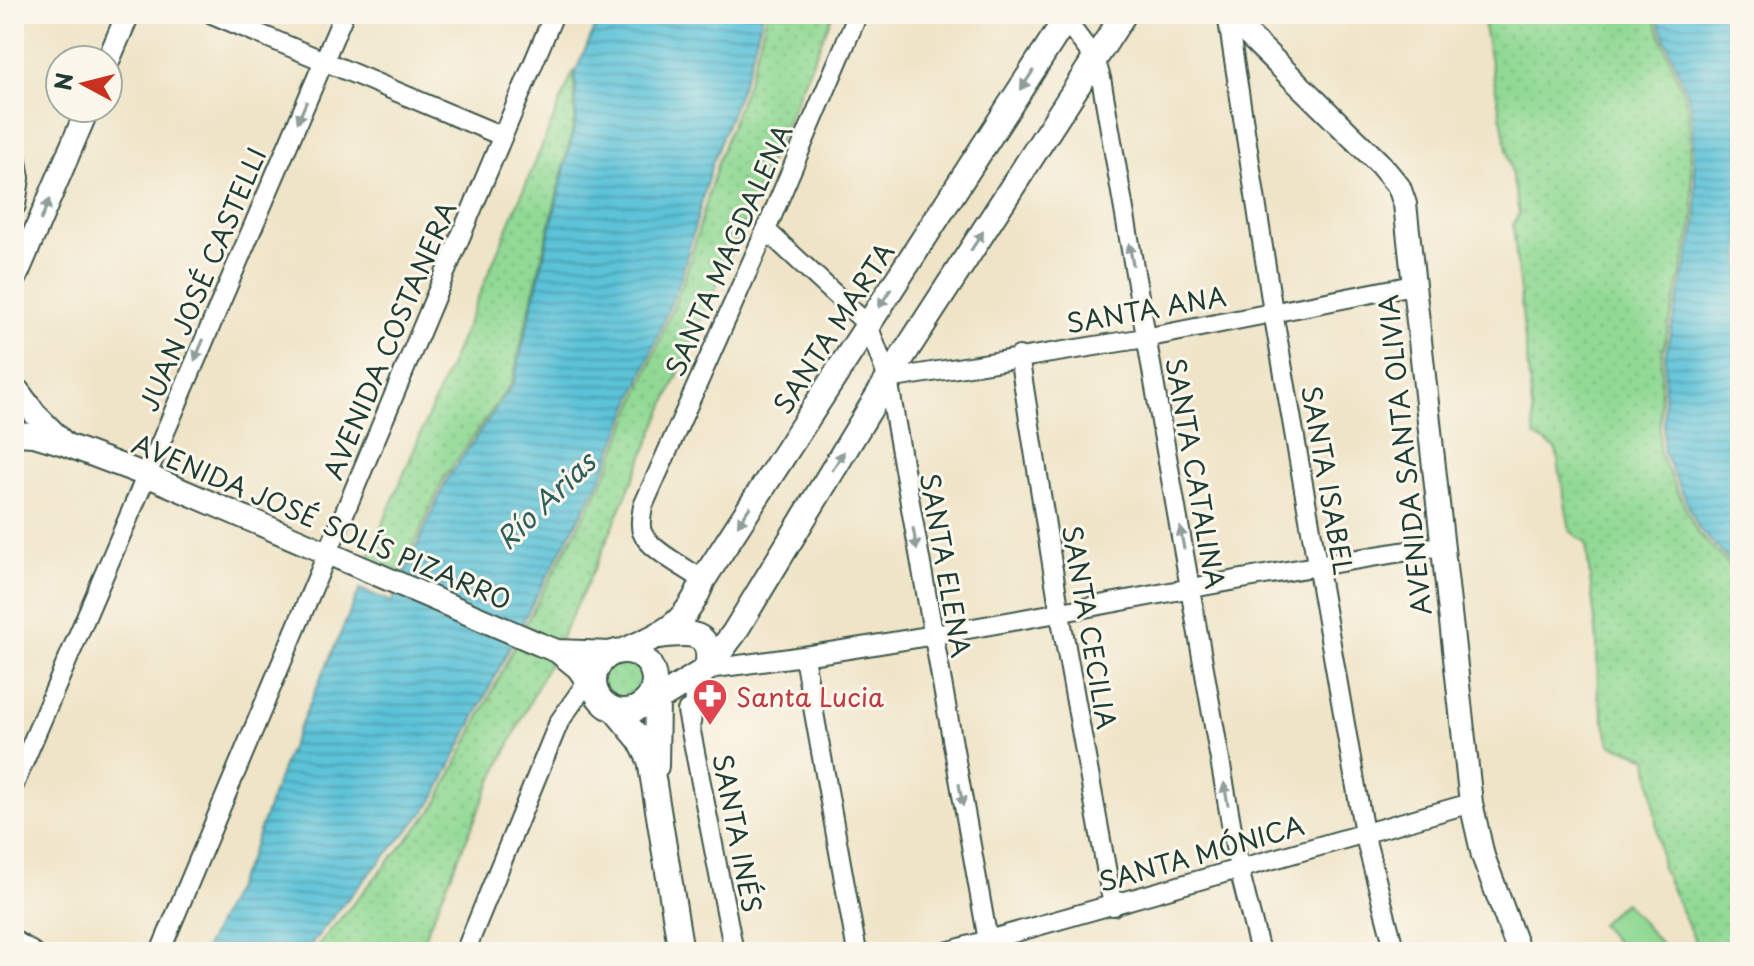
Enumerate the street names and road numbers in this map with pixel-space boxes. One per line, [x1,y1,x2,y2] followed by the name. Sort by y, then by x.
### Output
[655,118,801,382] street label: SANTA MAGDALENA
[129,141,275,417] street label: JUAN JOSÉ CASTELLI
[313,195,465,485] street label: AVENIDA COSTANERA
[763,235,903,421] street label: SANTA MARTA
[1063,276,1229,342] street label: SANTA ANA
[1368,293,1440,617] street label: AVENIDA SANTA OLIVIA
[1156,354,1236,592] street label: SANTA CATALINA
[1292,382,1364,578] street label: SANTA ISABEL
[126,423,518,619] street label: AVENIDA JOSÉ SOLÍS PIZARRO
[911,469,981,661] street label: SANTA ELENA
[1053,522,1127,732] street label: SANTA CECILIA
[703,750,773,916] street label: SANTA INÉS
[1094,805,1308,901] street label: SANTA MÓNICA

